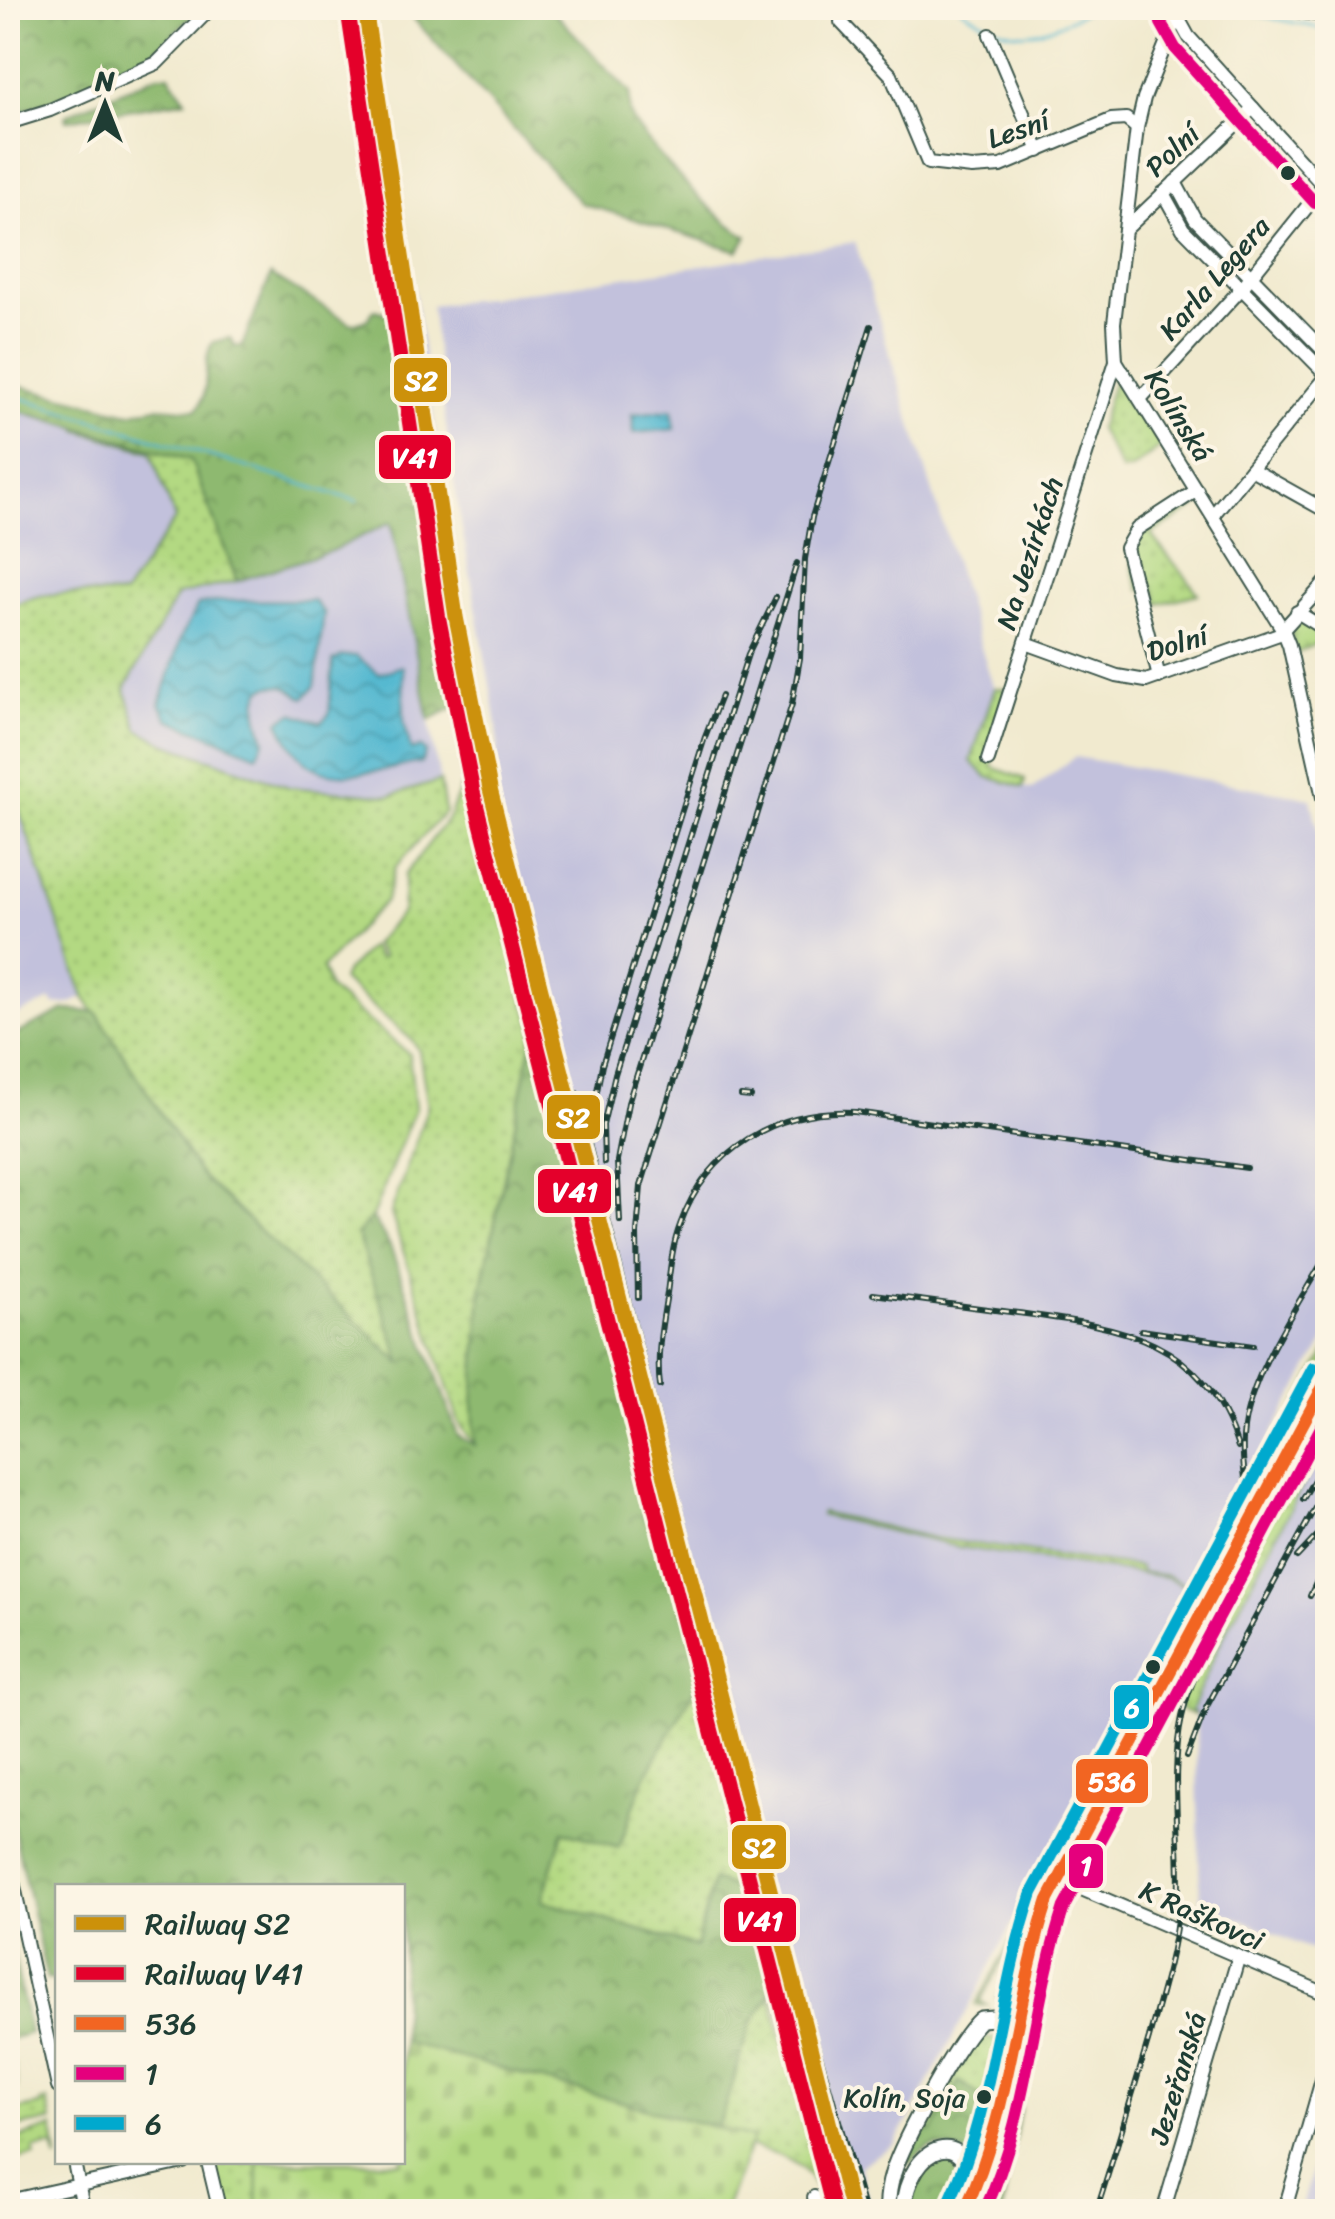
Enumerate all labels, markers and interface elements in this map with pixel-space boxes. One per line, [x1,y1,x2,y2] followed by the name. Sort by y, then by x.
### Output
[55,55,155,155] north arrow
[94,56,115,105] text: N
[980,95,1059,163] street label: Lesní
[1133,109,1214,189] street label: Polní
[1278,163,1298,183] unlabelled marker
[1146,204,1283,352] street label: Karla Legera
[392,356,449,404] line badge: S2
[403,356,438,405] text: S2
[1131,359,1226,472] street label: Kolínská
[377,433,453,481] line badge: V41
[392,433,438,482] text: V41
[982,470,1077,636] street label: Na Jezírkách
[1140,610,1217,676] street label: Dolní
[545,1093,602,1141] line badge: S2
[555,1093,590,1142] text: S2
[536,1167,613,1215] line badge: V41
[552,1167,598,1216] text: V41
[1143,1657,1163,1677] unlabelled marker
[1112,1683,1151,1731] line badge: 6
[1123,1683,1140,1732] text: 6
[1074,1757,1150,1805] line badge: 536
[1088,1757,1136,1806] text: 536
[730,1823,788,1871] line badge: S2
[741,1823,776,1872] text: S2
[1080,1841,1092,1890] text: 1
[1067,1842,1105,1890] line badge: 1
[1132,1866,1273,1965] street label: K Raškovci
[55,1884,405,2164] legend
[722,1896,798,1944] line badge: V41
[737,1896,783,1945] text: V41
[145,1897,290,1951] text: Railway S2
[145,1947,304,2001] text: Railway V41
[145,1997,197,2051] text: 536
[1134,2006,1221,2151] street label: Jezeřanská
[145,2047,158,2101] text: 1
[843,2075,966,2121] place label: Kolín, Soja
[974,2087,994,2107] marker: Kolín, Soja
[145,2097,162,2151] text: 6

